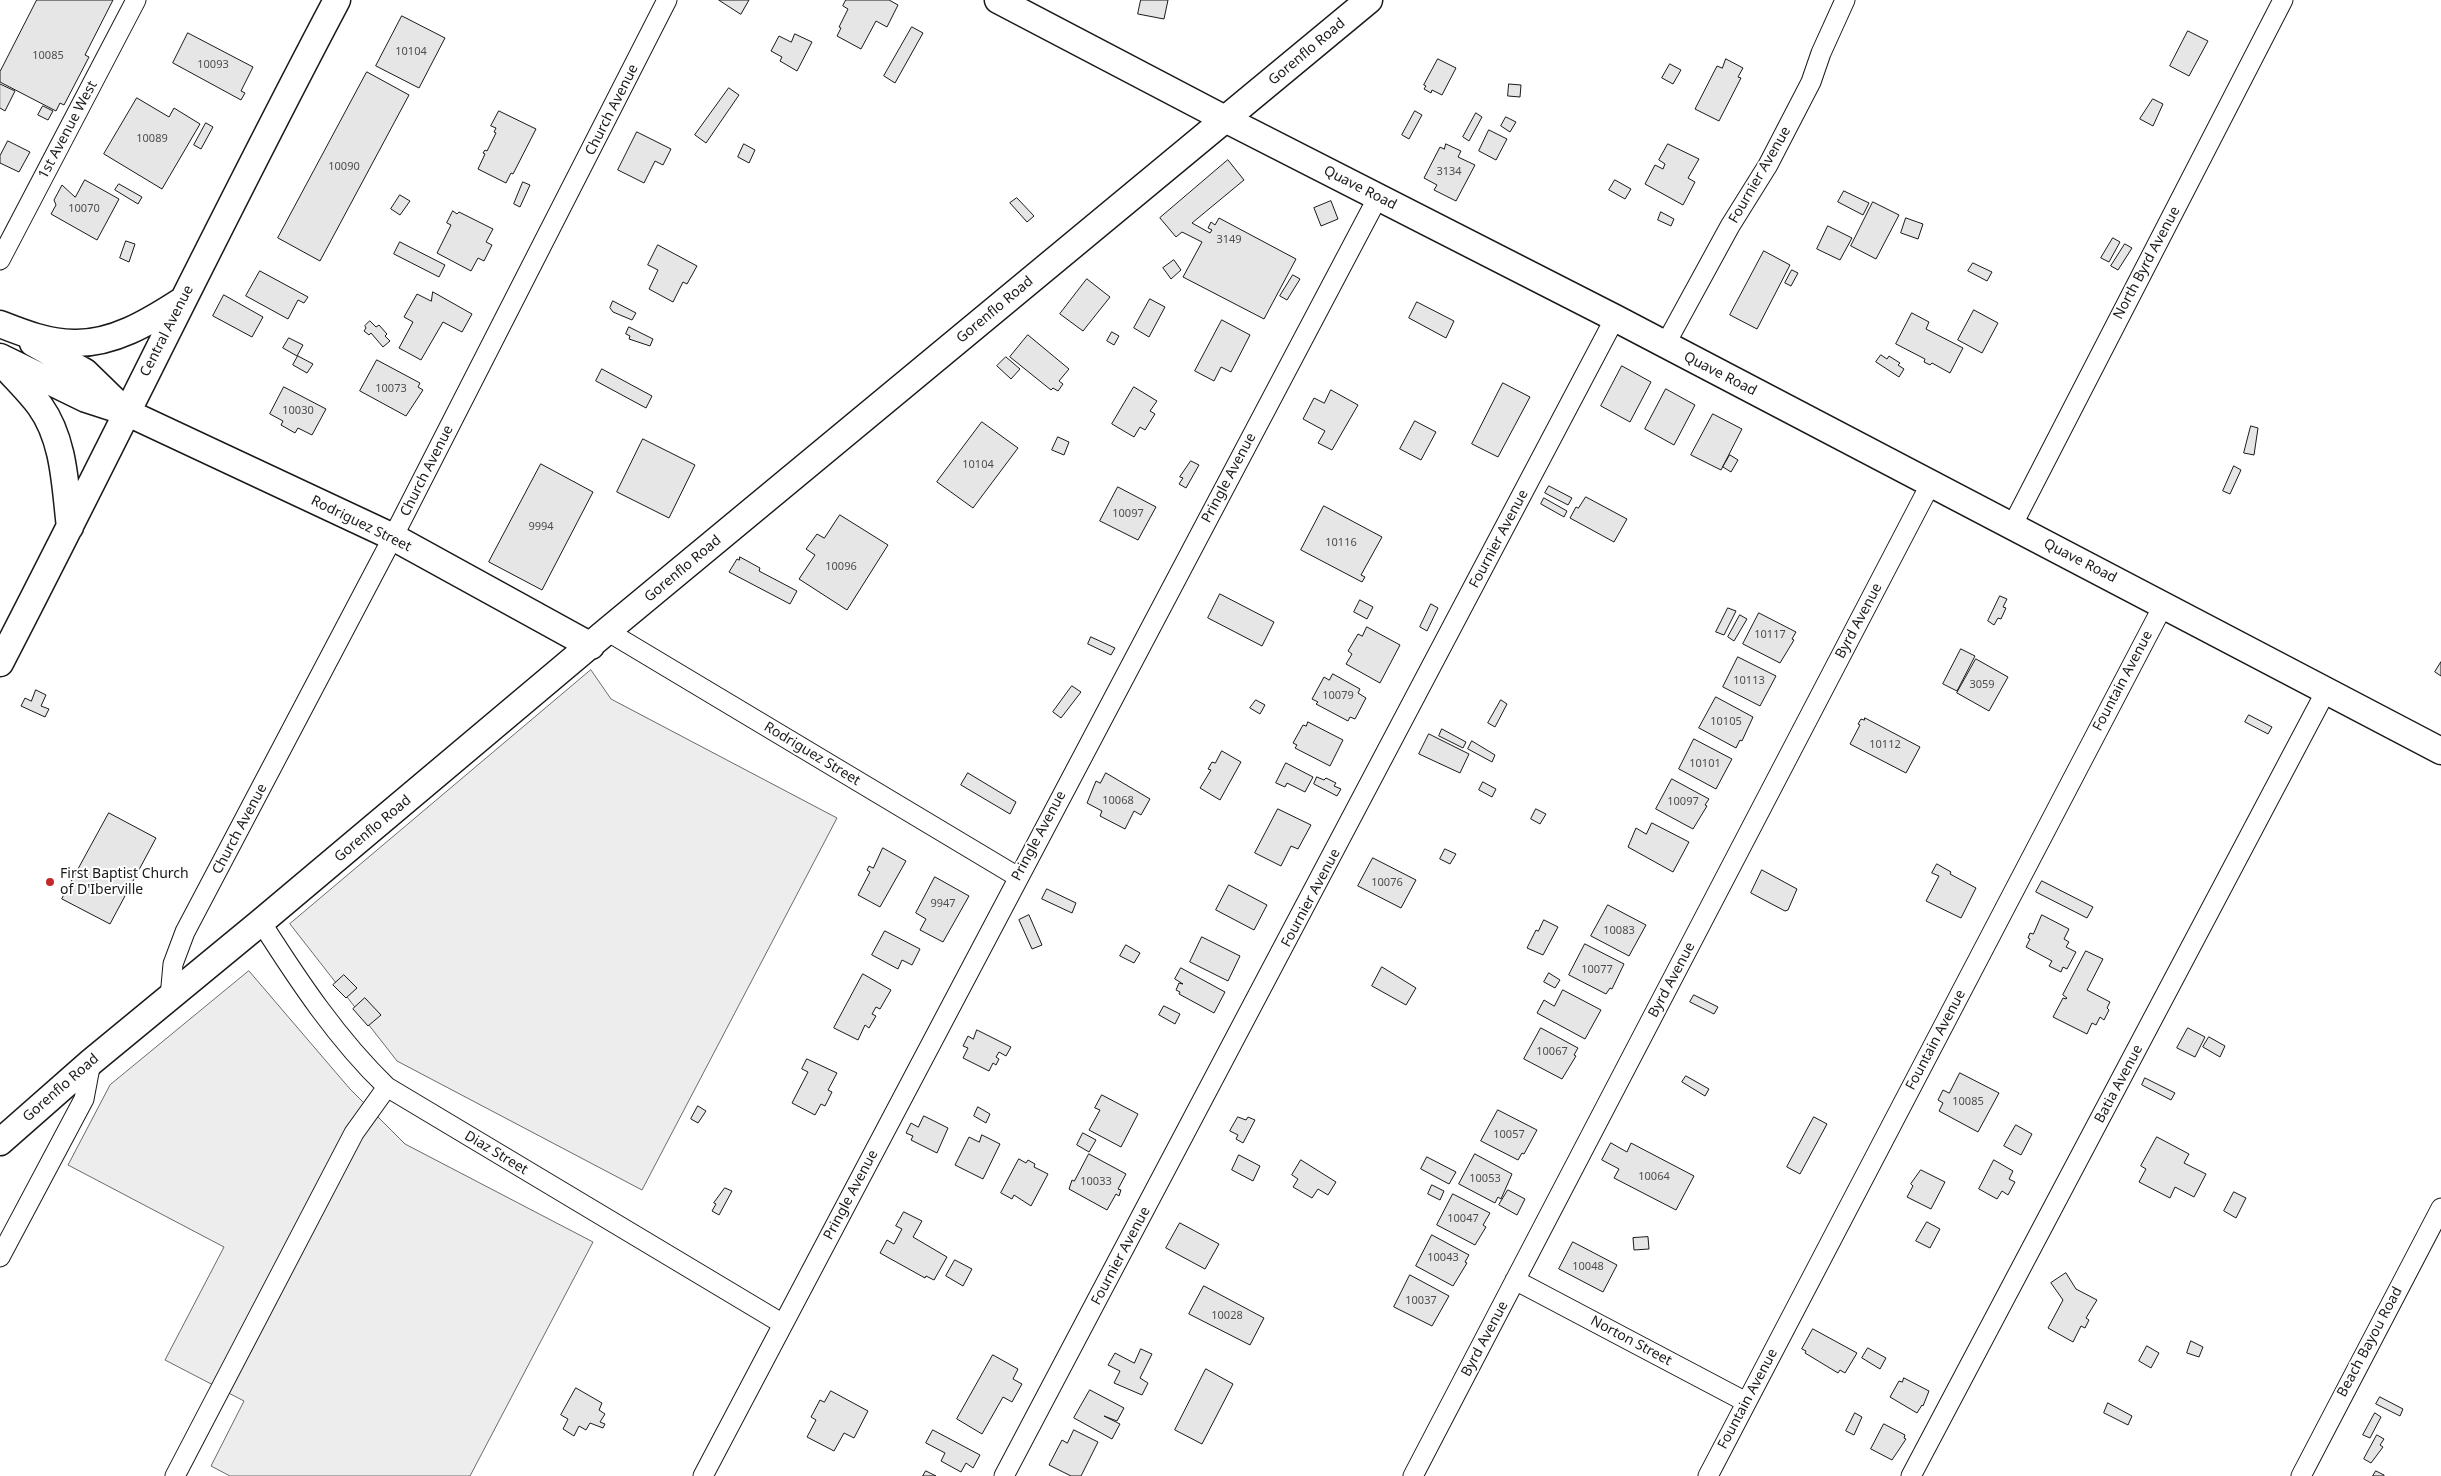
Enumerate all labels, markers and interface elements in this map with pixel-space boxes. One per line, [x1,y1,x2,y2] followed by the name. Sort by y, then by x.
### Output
[1265,15,1349,89] street label: Gorenflo Road
[395,45,427,59] house number: 10104
[32,49,64,63] house number: 10085
[197,58,229,72] house number: 10093
[582,62,642,158] street label: Church Avenue
[35,78,101,182] street label: 1st Avenue West
[1725,124,1795,226] street label: Fournier Avenue
[136,132,168,146] house number: 10089
[328,160,360,174] house number: 10090
[1321,162,1399,214] street label: Quave Road
[1436,165,1462,179] house number: 3134
[68,202,100,216] house number: 10070
[2110,204,2184,322] street label: North Byrd Avenue
[1216,233,1242,247] house number: 3149
[953,273,1037,347] street label: Gorenflo Road
[137,283,197,379] street label: Central Avenue
[1681,348,1759,400] street label: Quave Road
[375,382,407,396] house number: 10073
[282,404,314,418] house number: 10030
[397,423,457,519] street label: Church Avenue
[1198,430,1260,526] street label: Pringle Avenue
[962,458,994,472] house number: 10104
[1466,487,1532,591] street label: Fournier Avenue
[308,492,414,556] street label: Rodriguez Street
[1112,507,1144,521] house number: 10097
[528,520,554,534] house number: 9994
[641,532,725,606] street label: Gorenflo Road
[2041,535,2119,587] street label: Quave Road
[1325,536,1357,550] house number: 10116
[825,560,857,574] house number: 10096
[1832,580,1886,662] street label: Byrd Avenue
[1754,628,1786,642] house number: 10117
[2090,628,2156,734] street label: Fountain Avenue
[1733,674,1765,688] house number: 10113
[1969,678,1995,692] house number: 3059
[1322,689,1354,703] house number: 10079
[1710,715,1742,729] house number: 10105
[761,719,863,789] street label: Rodriguez Street
[1869,738,1901,752] house number: 10112
[1689,757,1721,771] house number: 10101
[209,781,271,877] street label: Church Avenue
[1008,788,1070,884] street label: Pringle Avenue
[331,792,415,866] street label: Gorenflo Road
[1102,794,1134,808] house number: 10068
[1667,795,1699,809] house number: 10097
[1278,846,1344,950] street label: Fournier Avenue
[60,866,189,899] place label: First Baptist Church of D'Iberville
[44,876,56,888] marker: First Baptist Church of D'Iberville
[1371,876,1403,890] house number: 10076
[930,897,956,911] house number: 9947
[1603,924,1635,938] house number: 10083
[1645,939,1699,1021] street label: Byrd Avenue
[1581,963,1613,977] house number: 10077
[1903,987,1969,1093] street label: Fountain Avenue
[2091,1042,2147,1126] street label: Batia Avenue
[1536,1045,1568,1059] house number: 10067
[20,1051,102,1125] street label: Gorenflo Road
[1952,1095,1984,1109] house number: 10085
[461,1128,531,1178] street label: Diaz Street
[1493,1128,1525,1142] house number: 10057
[820,1147,882,1243] street label: Pringle Avenue
[1638,1170,1670,1184] house number: 10064
[1469,1172,1501,1186] house number: 10053
[1080,1175,1112,1189] house number: 10033
[1088,1204,1154,1308] street label: Fournier Avenue
[1447,1212,1479,1226] house number: 10047
[1427,1251,1459,1265] house number: 10043
[1572,1260,1604,1274] house number: 10048
[2334,1284,2406,1400] street label: Beach Bayou Road
[1405,1294,1437,1308] house number: 10037
[1458,1298,1512,1380] street label: Byrd Avenue
[1211,1309,1243,1323] house number: 10028
[1587,1313,1675,1369] street label: Norton Street
[1715,1346,1781,1452] street label: Fountain Avenue

